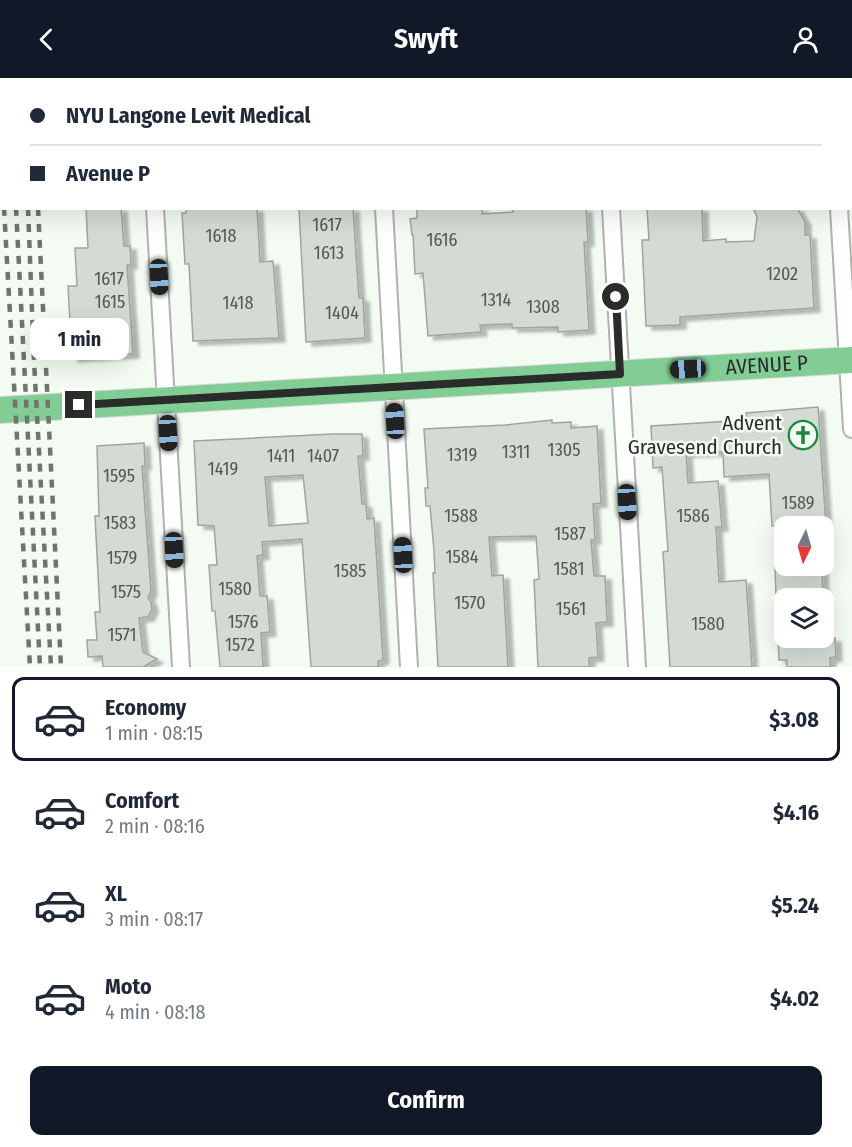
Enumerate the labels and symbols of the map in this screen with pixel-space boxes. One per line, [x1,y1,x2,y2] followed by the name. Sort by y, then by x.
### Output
[312,214,342,236] house number: 1617
[205,225,237,247] house number: 1618
[426,229,458,251] house number: 1616
[314,242,344,264] house number: 1613
[149,259,169,295] car
[766,263,798,285] house number: 1202
[94,268,124,290] house number: 1617
[602,283,629,310] route start
[481,289,511,311] house number: 1314
[95,291,125,313] house number: 1615
[223,292,253,314] house number: 1418
[526,296,560,318] house number: 1308
[325,302,359,324] house number: 1404
[29,318,128,360] callout: 1 min
[725,350,808,380] street label: AVENUE P
[670,359,706,379] car
[65,391,92,418] route end
[385,403,405,439] car
[628,410,782,460] place label: Advent Gravesend Church
[158,415,178,451] car
[787,419,819,451] church icon: Advent Gravesend Church
[548,439,580,461] house number: 1305
[502,441,530,463] house number: 1311
[447,444,477,466] house number: 1319
[267,445,295,467] house number: 1411
[307,445,339,467] house number: 1407
[208,458,238,480] house number: 1419
[103,465,135,487] house number: 1595
[617,484,637,520] car
[782,492,814,514] house number: 1589
[444,505,478,527] house number: 1588
[676,505,710,527] house number: 1586
[104,512,136,534] house number: 1583
[774,516,834,576] north arrow
[554,523,586,545] house number: 1587
[164,532,184,568] car
[393,537,413,573] car
[446,546,479,568] house number: 1584
[107,547,137,569] house number: 1579
[554,558,584,580] house number: 1581
[334,560,366,582] house number: 1585
[218,578,252,600] house number: 1580
[111,581,141,603] house number: 1575
[454,592,486,614] house number: 1570
[556,598,586,620] house number: 1561
[228,611,258,633] house number: 1576
[691,613,725,635] house number: 1580
[108,624,136,646] house number: 1571
[225,634,255,656] house number: 1572

